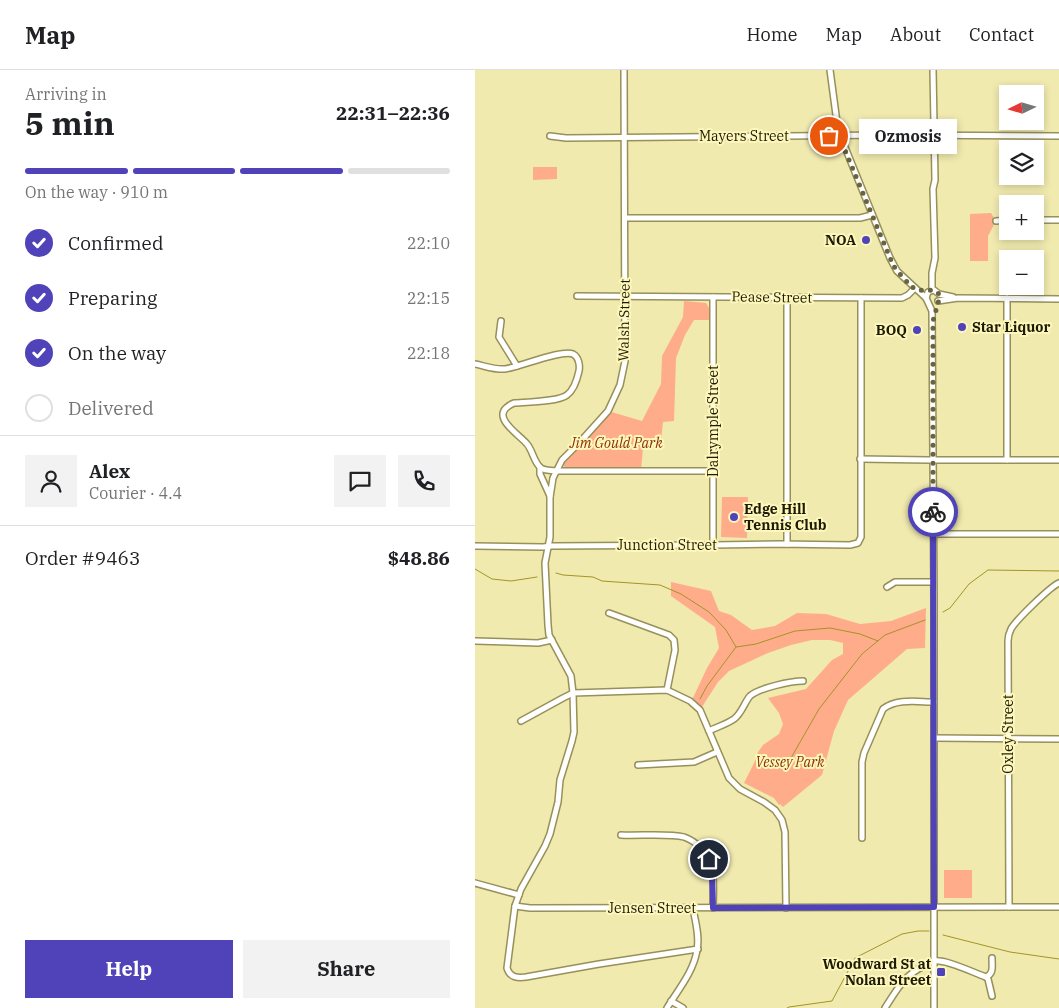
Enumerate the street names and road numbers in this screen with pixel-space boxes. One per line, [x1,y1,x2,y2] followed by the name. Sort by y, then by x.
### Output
[699,127,789,145] street label: Mayers Street
[614,278,634,362] street label: Walsh Street
[732,287,813,307] street label: Pease Street
[704,365,722,477] street label: Dalrymple Street
[617,536,717,554] street label: Junction Street
[999,694,1017,774] street label: Oxley Street
[608,899,696,917] street label: Jensen Street

